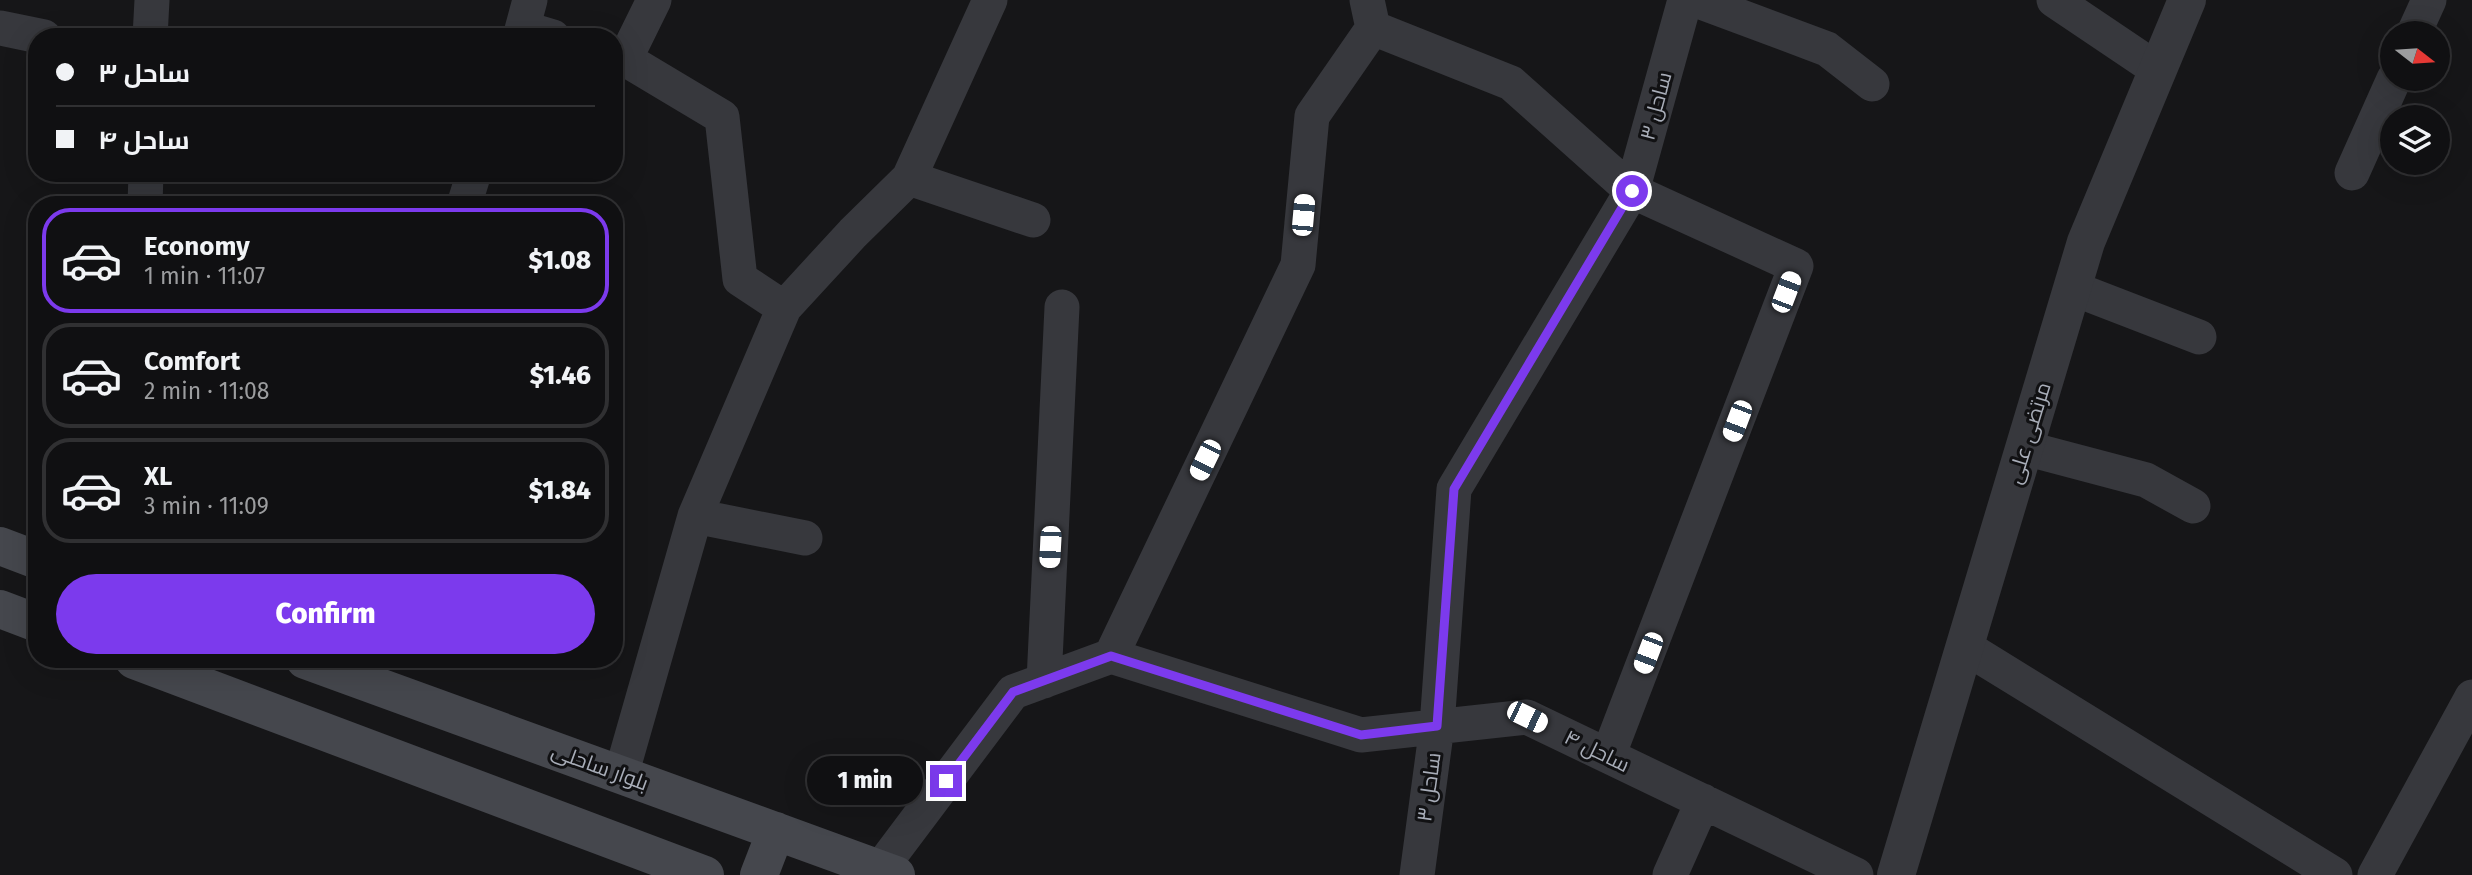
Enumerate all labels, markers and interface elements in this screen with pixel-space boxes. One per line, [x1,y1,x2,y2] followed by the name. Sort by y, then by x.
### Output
[2380,21,2450,91] north arrow
[2380,21,2450,175] map controls
[98,58,190,89] text: ساحل ۳
[1634,69,1678,143] street label: ساحل ۳
[2380,105,2450,175] button: layers
[98,125,190,156] text: ساحل ۴
[1616,175,1648,207] route start
[1291,193,1316,237] car
[60,229,123,292] icon: car
[144,231,250,262] text: Economy
[529,245,591,276] text: $1.08
[144,262,265,290] text: 1 min · 11:07
[1769,269,1804,315] car
[60,344,123,407] icon: car
[144,346,240,377] text: Comfort
[530,360,591,391] text: $1.46
[144,377,270,405] text: 2 min · 11:08
[2001,379,2057,487] street label: مرتضی علی
[1720,398,1755,444] car
[1187,437,1224,483] car
[60,459,123,522] icon: car
[144,461,172,492] text: XL
[529,475,591,506] text: $1.84
[144,492,269,520] text: 3 min · 11:09
[1039,525,1062,569] car
[56,574,595,654] button: Confirm
[1631,630,1666,676] car
[1504,698,1551,736] car
[1560,724,1634,778] street label: ساحل ۴
[548,737,652,797] street label: بلوار ساحلی
[1411,751,1447,823] street label: ساحل ۳
[806,756,922,806] callout: 1 min
[930,765,962,797] route end
[837,766,893,794] text: 1 min

